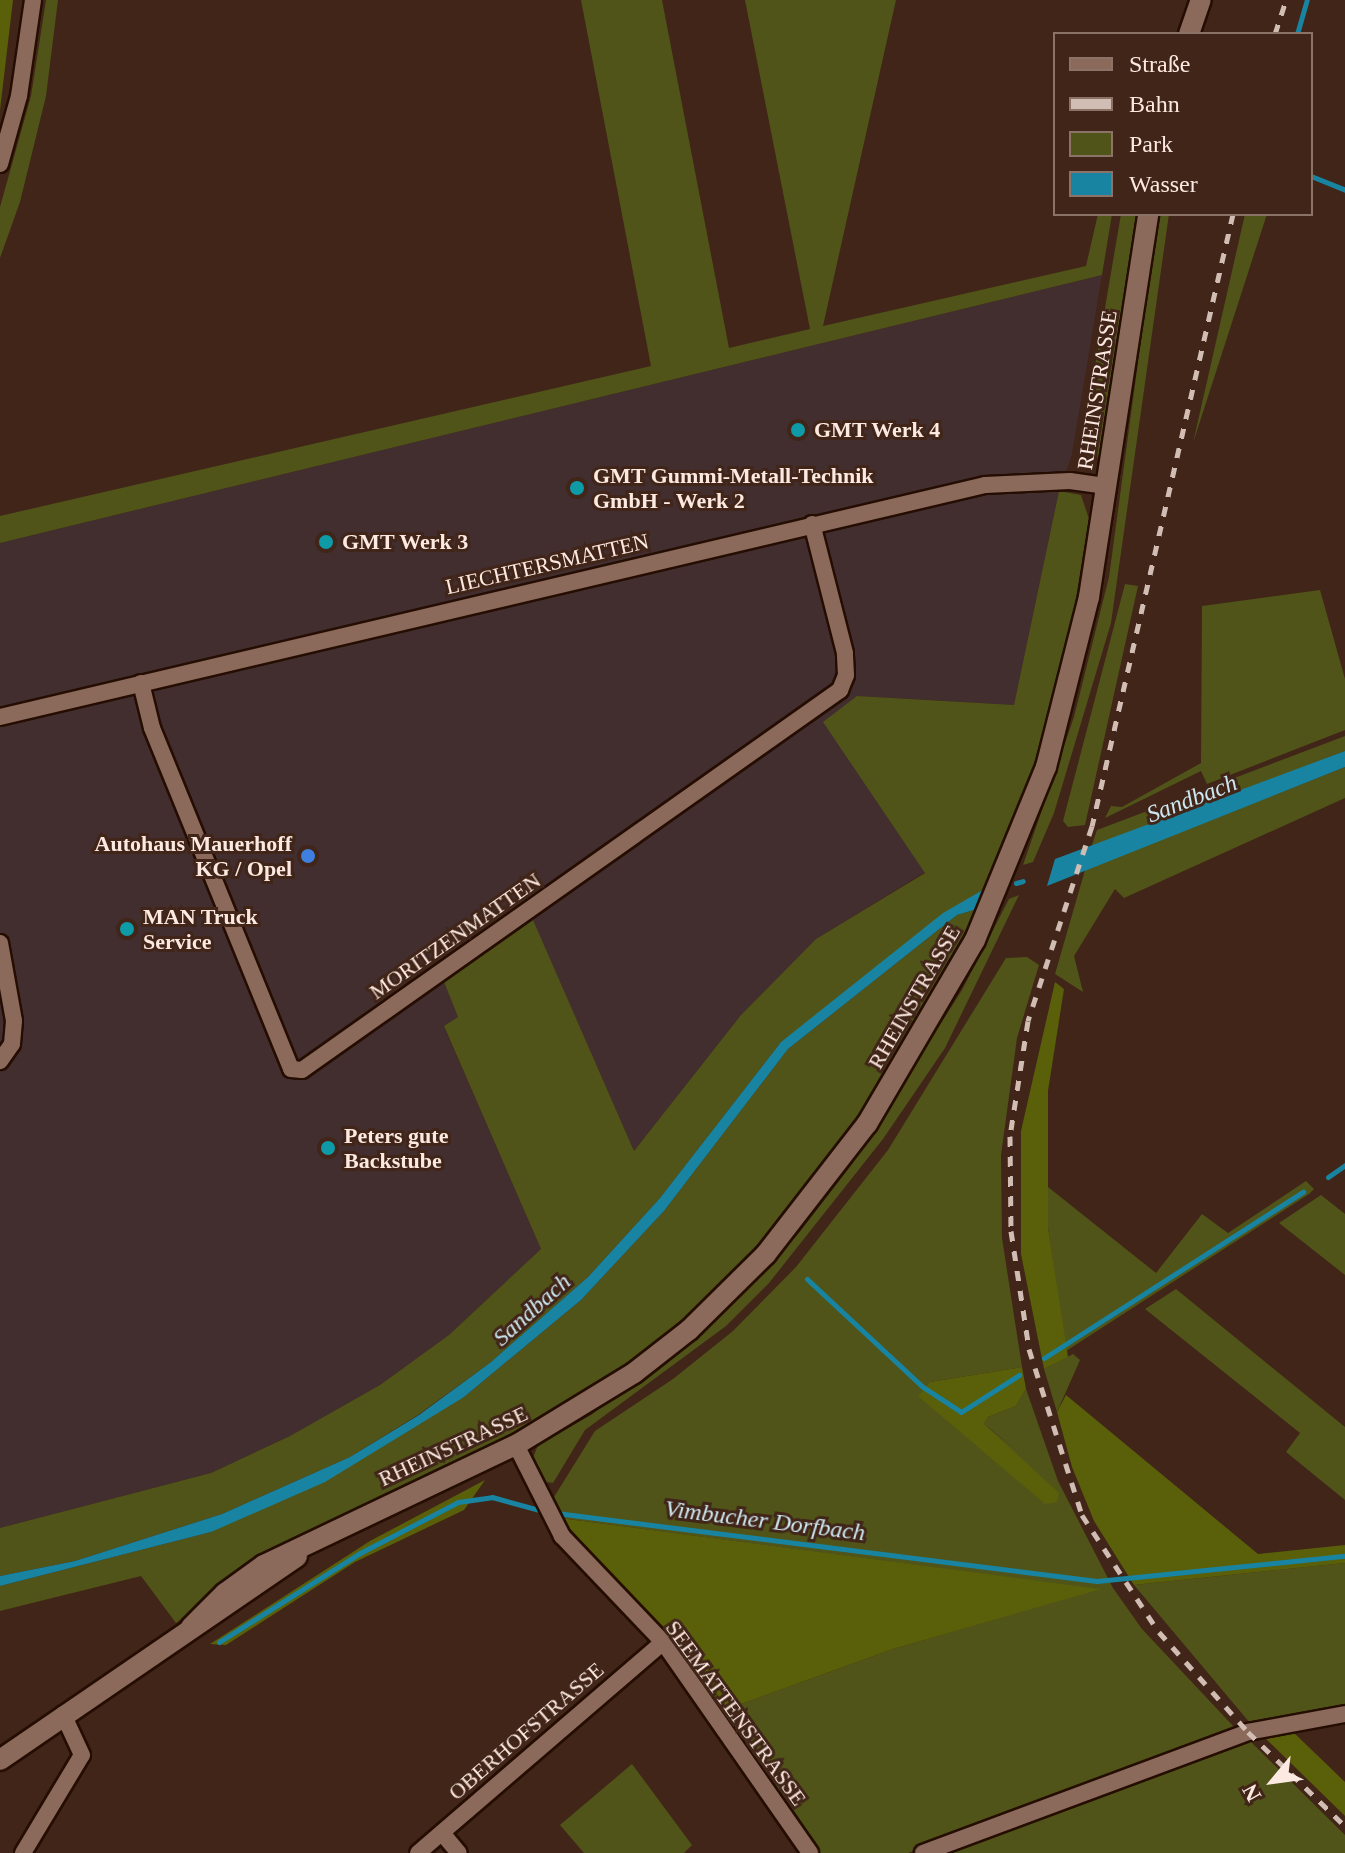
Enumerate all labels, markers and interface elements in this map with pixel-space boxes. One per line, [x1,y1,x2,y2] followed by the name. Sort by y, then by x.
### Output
[1053,32,1313,216] legend
[1129,51,1190,77] text: Straße
[1129,91,1180,117] text: Bahn
[1129,131,1173,157] text: Park
[1129,171,1198,197] text: Wasser
[1071,308,1123,472] street label: RHEINSTRASSE
[814,417,941,443] place label: GMT Werk 4
[789,421,807,439] marker: GMT Werk 4
[593,462,874,514] place label: GMT Gummi-Metall-Technik GmbH - Werk 2
[568,479,586,497] marker: GMT Gummi-Metall-Technik GmbH - Werk 2
[443,528,651,600] street label: LIECHTERSMATTEN
[342,529,469,555] place label: GMT Werk 3
[317,533,335,551] marker: GMT Werk 3
[1143,769,1241,829] water label: Sandbach
[95,830,292,882] place label: Autohaus Mauerhoff KG / Opel
[299,847,317,865] marker: Autohaus Mauerhoff KG / Opel
[364,867,546,1005] street label: MORITZENMATTEN
[143,903,258,954] place label: MAN Truck Service
[118,920,136,938] marker: MAN Truck Service
[862,921,966,1073] street label: RHEINSTRASSE
[344,1122,448,1174] place label: Peters gute Backstube
[319,1139,337,1157] marker: Peters gute Backstube
[487,1268,577,1352] water label: Sandbach
[374,1400,532,1492] street label: RHEINSTRASSE
[663,1494,867,1548] water label: Vimbucher Dorfbach
[660,1615,812,1811] street label: SEEMATTENSTRASSE
[443,1656,609,1806] street label: OBERHOFSTRASSE
[1233,1741,1313,1821] north arrow
[1237,1780,1266,1806] text: N

